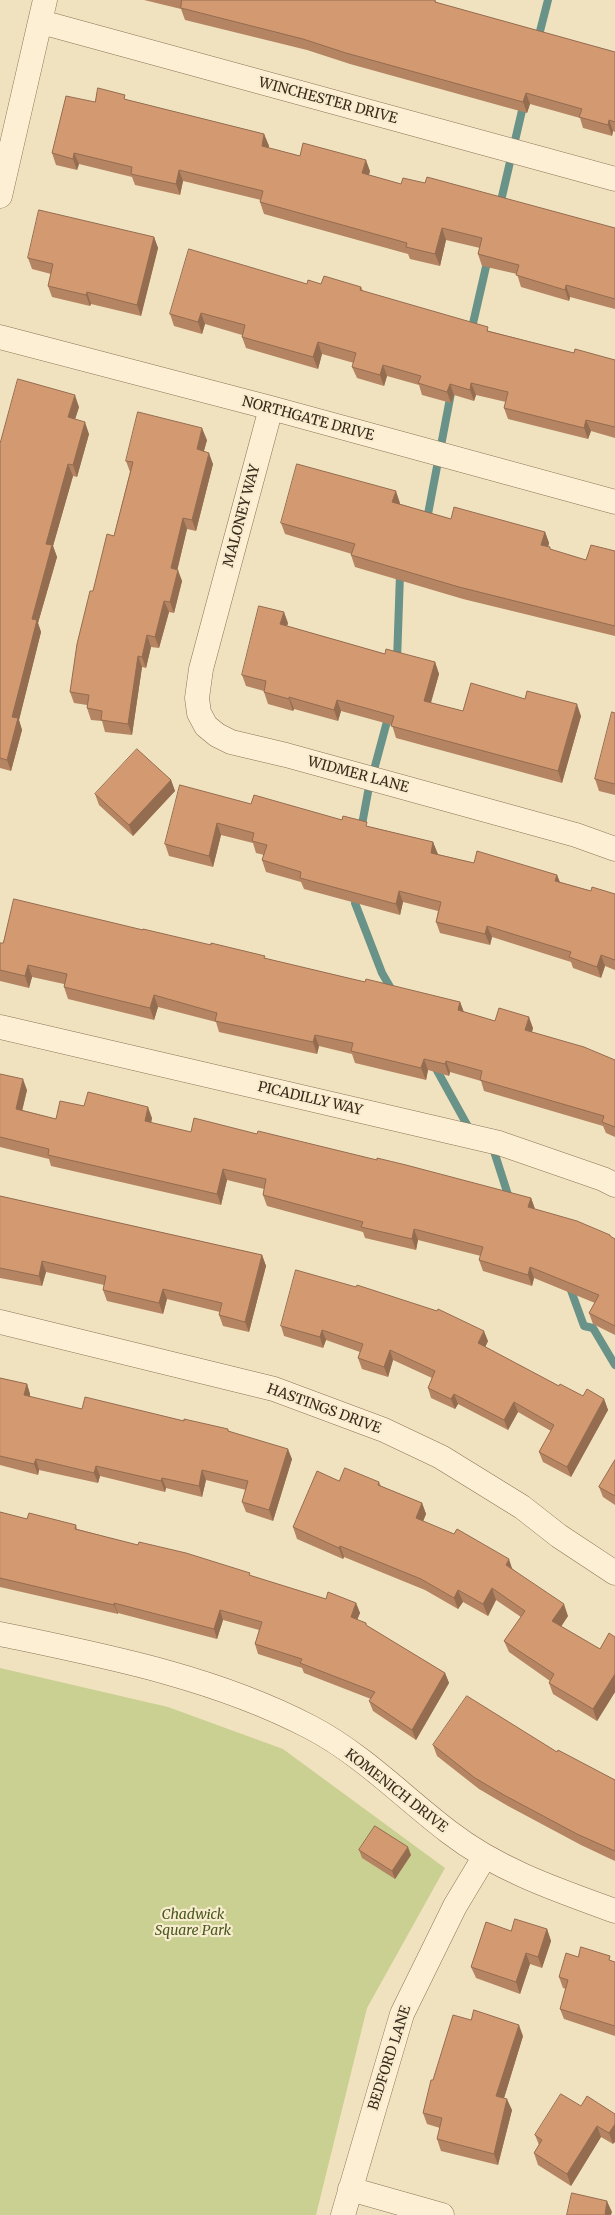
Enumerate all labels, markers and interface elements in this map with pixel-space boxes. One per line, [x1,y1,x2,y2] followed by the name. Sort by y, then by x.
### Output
[257,74,399,128] street label: WINCHESTER DRIVE
[240,393,376,445] street label: NORTHGATE DRIVE
[220,463,264,569] street label: MALONEY WAY
[306,753,410,797] street label: WIDMER LANE
[256,1079,364,1119] street label: PICADILLY WAY
[265,1381,383,1437] street label: HASTINGS DRIVE
[341,1746,451,1836] street label: KOMENICH DRIVE
[155,1907,231,1940] park label: Chadwick Square Park
[365,2004,415,2112] street label: BEDFORD LANE

